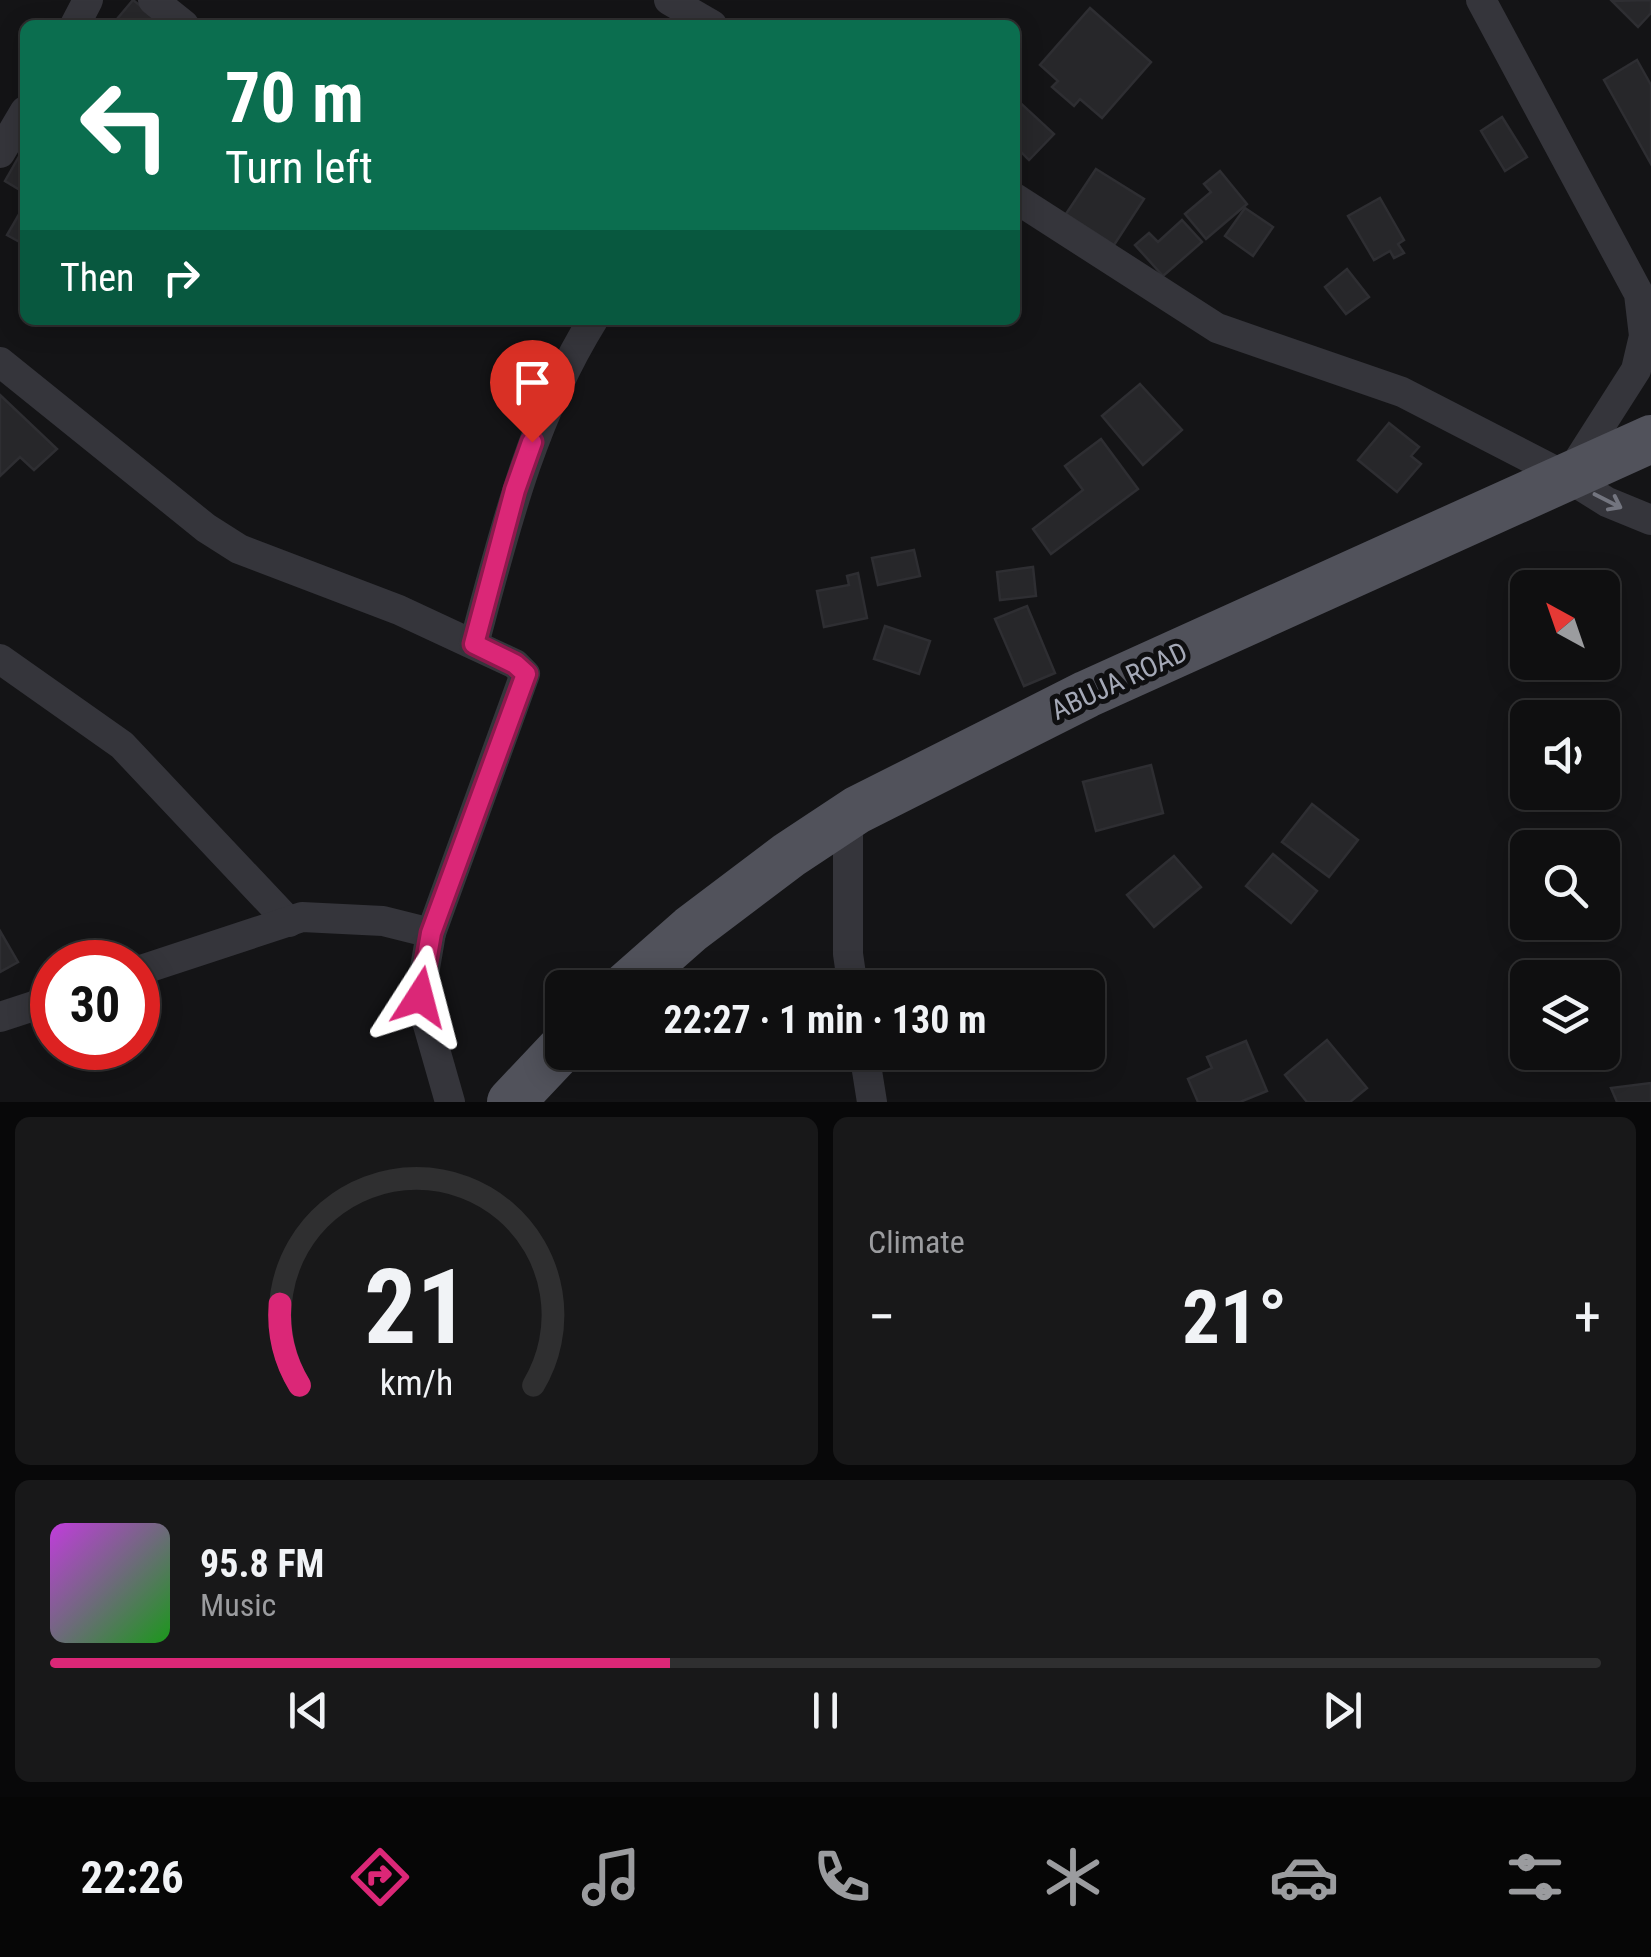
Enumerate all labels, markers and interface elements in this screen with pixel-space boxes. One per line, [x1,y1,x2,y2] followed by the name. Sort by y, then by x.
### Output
[225,57,364,139] text: 70 m
[60,60,190,190] icon: left
[225,141,373,194] text: Turn left
[154,250,209,305] icon: right
[60,256,134,300] text: Then
[490,340,575,443] pin
[505,355,560,410] icon: arrive
[1592,492,1622,511] one-way arrow
[1510,570,1620,680] north arrow
[1510,570,1620,1070] map controls
[1046,635,1192,727] street label: ABUJA ROAD
[1510,700,1620,810] button: sound
[1510,830,1620,940] button: search
[30,940,160,1070] speed limit sign: 30
[368,945,472,1049] position arrow
[1510,960,1620,1070] button: layers
[664,998,986,1042] text: 22:27 · 1 min · 130 m
[868,1223,965,1261] text: Climate
[364,1247,469,1368] text: 21
[1182,1273,1287,1361] text: 21°
[868,1285,896,1349] text: −
[1574,1285,1601,1349] text: +
[380,1362,453,1404] text: km/h
[200,1542,324,1586] text: 95.8 FM
[200,1586,276,1624] text: Music
[281,1683,336,1738] icon: previous
[798,1683,853,1738] icon: pause
[1315,1683,1370,1738] icon: next
[345,1842,415,1912] icon: directions
[576,1842,646,1912] icon: music
[807,1842,877,1912] icon: phone
[1038,1842,1108,1912] icon: climate
[1269,1842,1339,1912] icon: car
[1500,1842,1570,1912] icon: filters
[81,1851,184,1904] text: 22:26

